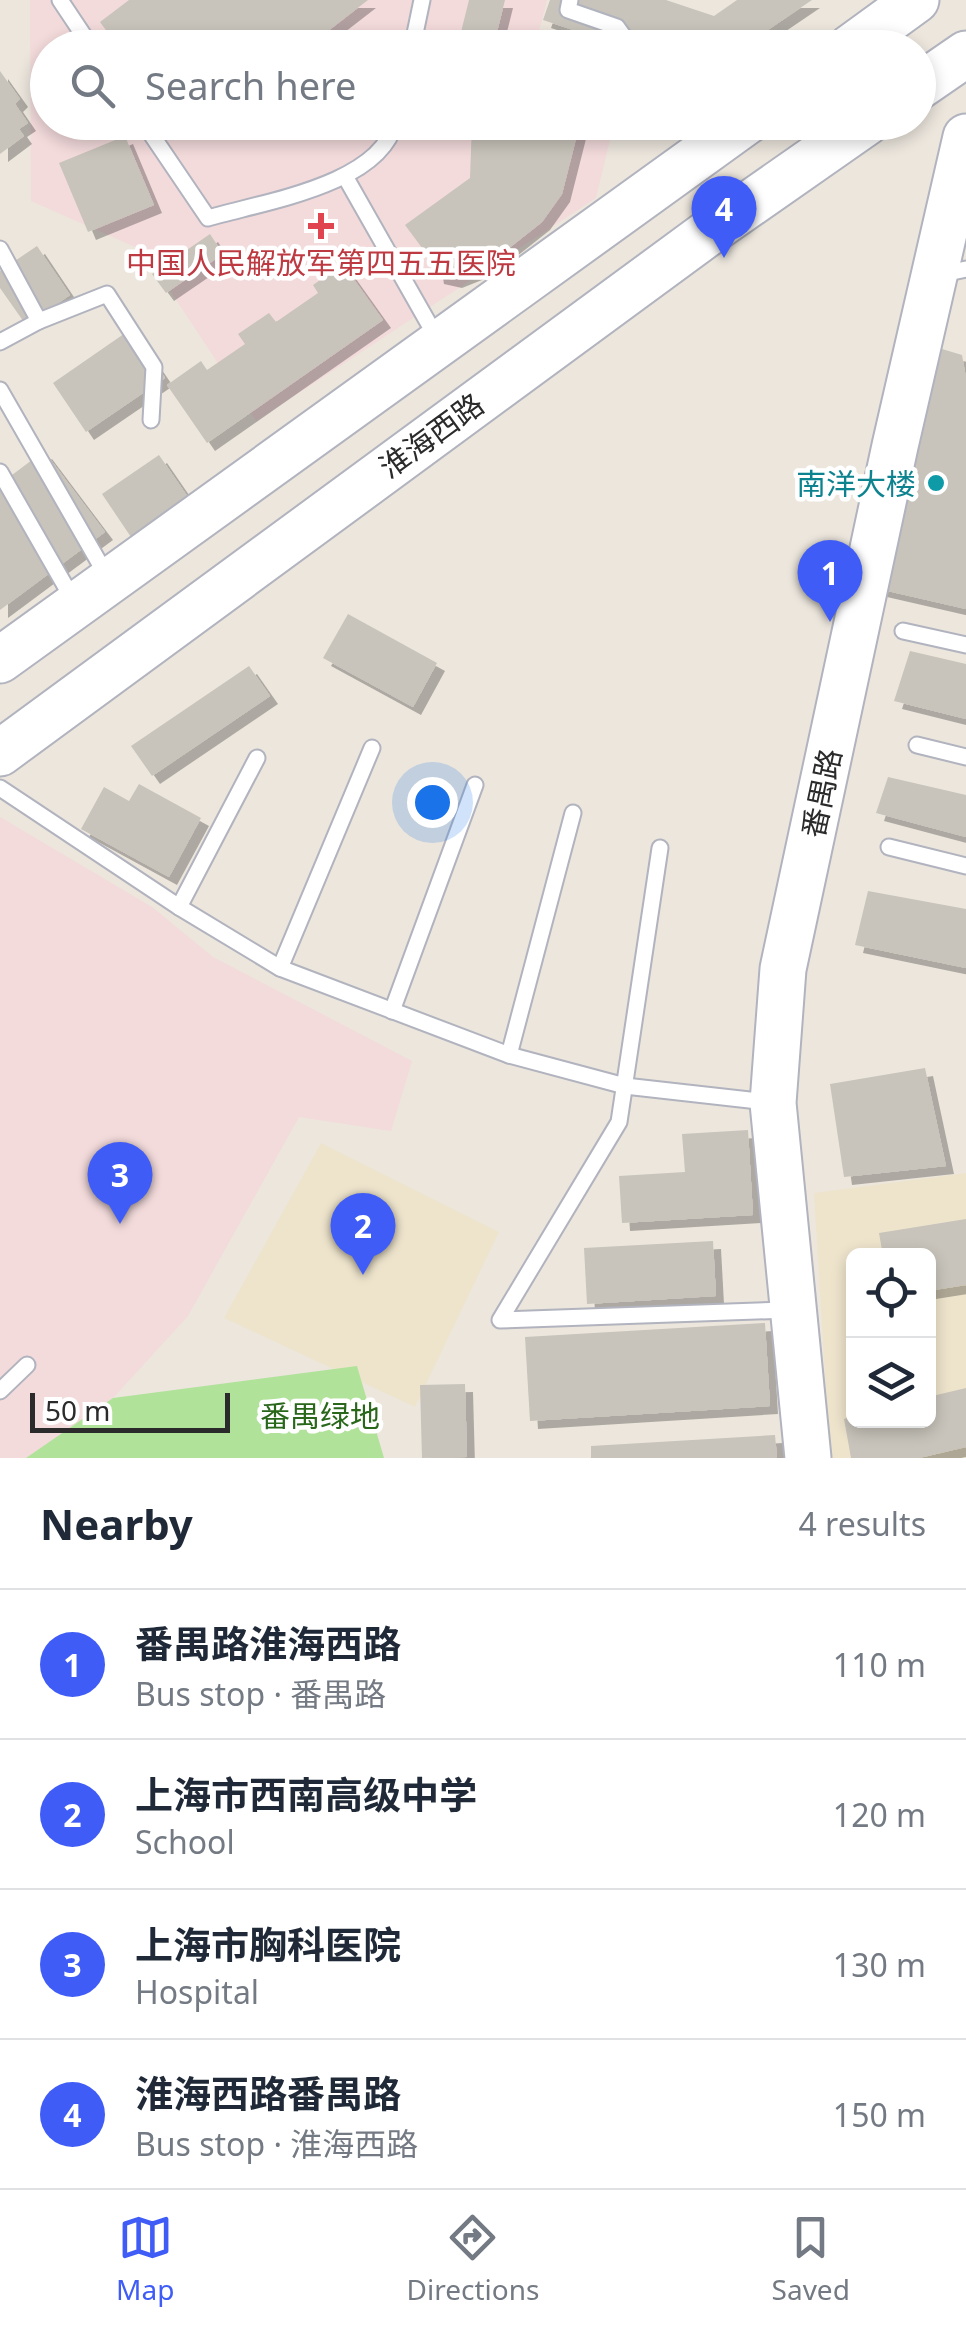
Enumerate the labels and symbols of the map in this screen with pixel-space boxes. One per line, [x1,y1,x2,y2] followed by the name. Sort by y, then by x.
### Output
[692,176,756,258] pin: 4
[308,213,334,239] marker: 中国人民解放军第四五五医院
[126,242,516,283] place label: 中国人民解放军第四五五医院
[370,383,492,487] street label: 淮海西路
[796,463,916,504] place label: 南洋大楼
[925,472,947,494] marker: 南洋大楼
[798,540,862,622] pin: 1
[792,745,850,841] street label: 番禺路
[407,777,458,828] your location
[88,1142,152,1224] pin: 3
[330,1192,396,1275] pin: 2
[30,1388,230,1432] scale bar
[260,1395,380,1436] park label: 番禺绿地

